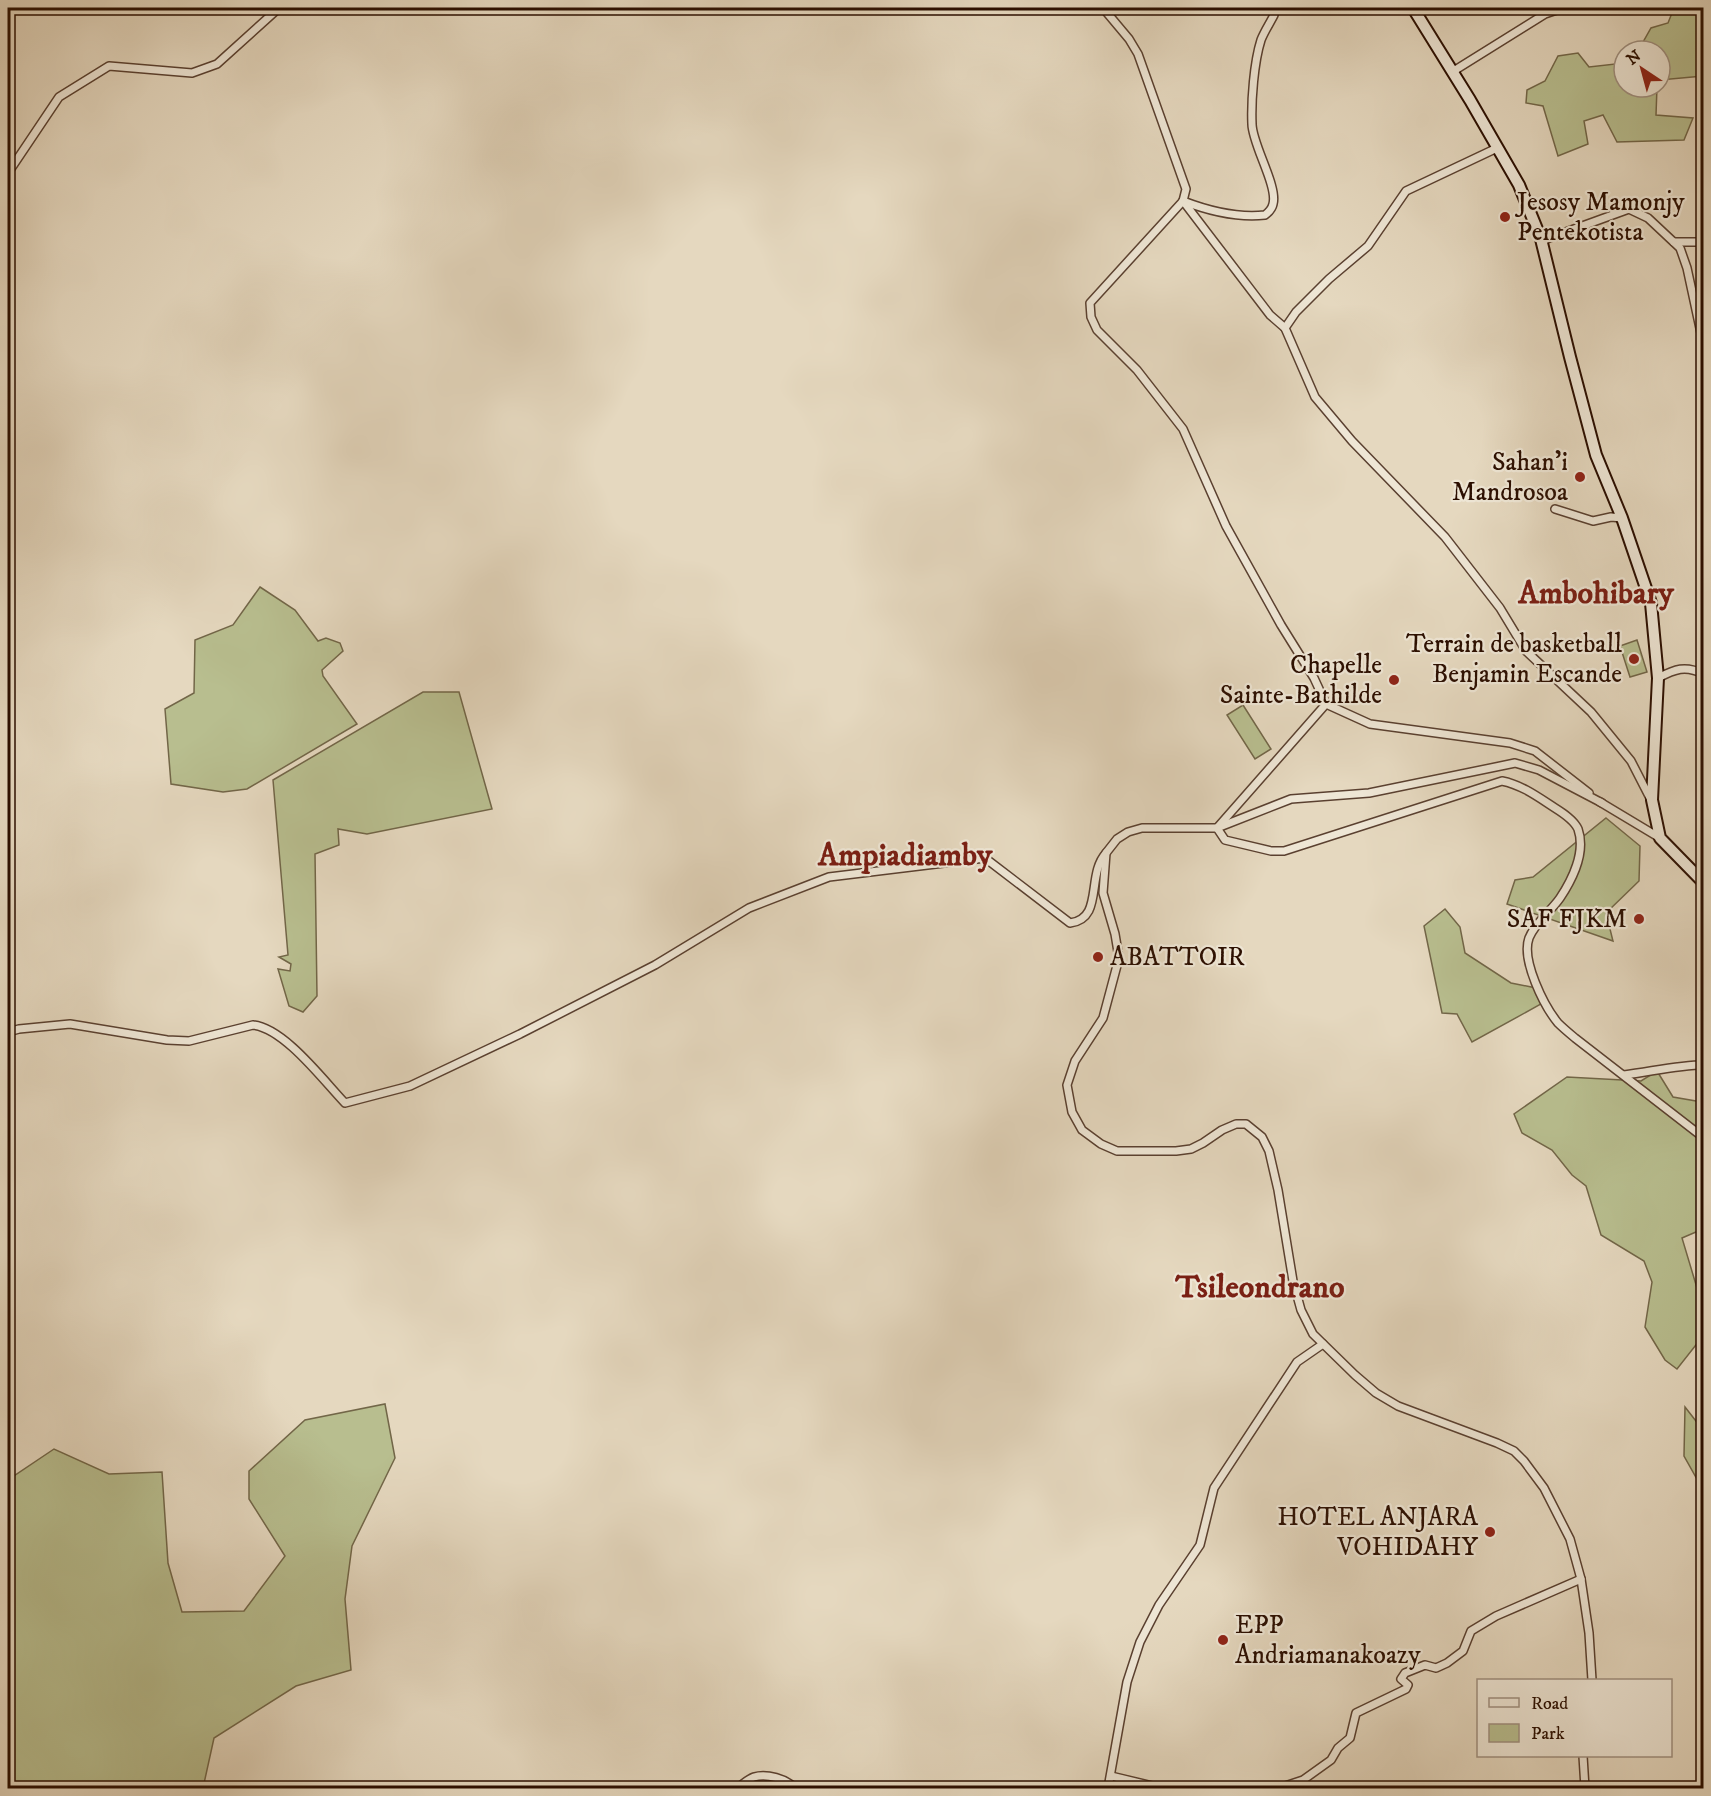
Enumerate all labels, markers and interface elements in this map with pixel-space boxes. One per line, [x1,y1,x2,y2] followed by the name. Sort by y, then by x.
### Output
[1612,39,1672,99] north arrow
[1623,46,1645,70] text: N
[1515,186,1685,249] place label: Jesosy Mamonjy Pentekotista
[1498,210,1512,224] marker: Jesosy Mamonjy Pentekotista
[1452,446,1568,509] place label: Sahan'i Mandrosoa
[1573,470,1587,484] marker: Sahan'i Mandrosoa
[1517,574,1675,614] district label: Ambohibary
[1406,628,1622,691] place label: Terrain de basketball Benjamin Escande
[1220,649,1382,712] place label: Chapelle Sainte-Bathilde
[1627,652,1641,666] marker: Terrain de basketball Benjamin Escande
[1387,673,1401,687] marker: Chapelle Sainte-Bathilde
[817,836,993,876] district label: Ampiadiamby
[1507,903,1627,936] place label: SAF FJKM
[1632,912,1646,926] marker: SAF FJKM
[1110,941,1245,974] place label: ABATTOIR
[1091,950,1105,964] marker: ABATTOIR
[1174,1268,1345,1308] district label: Tsileondrano
[1277,1501,1479,1564] place label: HOTEL ANJARA VOHIDAHY
[1483,1525,1497,1539] marker: HOTEL ANJARA VOHIDAHY
[1235,1609,1421,1672] place label: EPP Andriamanakoazy
[1216,1633,1230,1647] marker: EPP Andriamanakoazy
[1477,1679,1672,1757] legend
[1531,1693,1568,1715] text: Road
[1531,1723,1565,1745] text: Park

